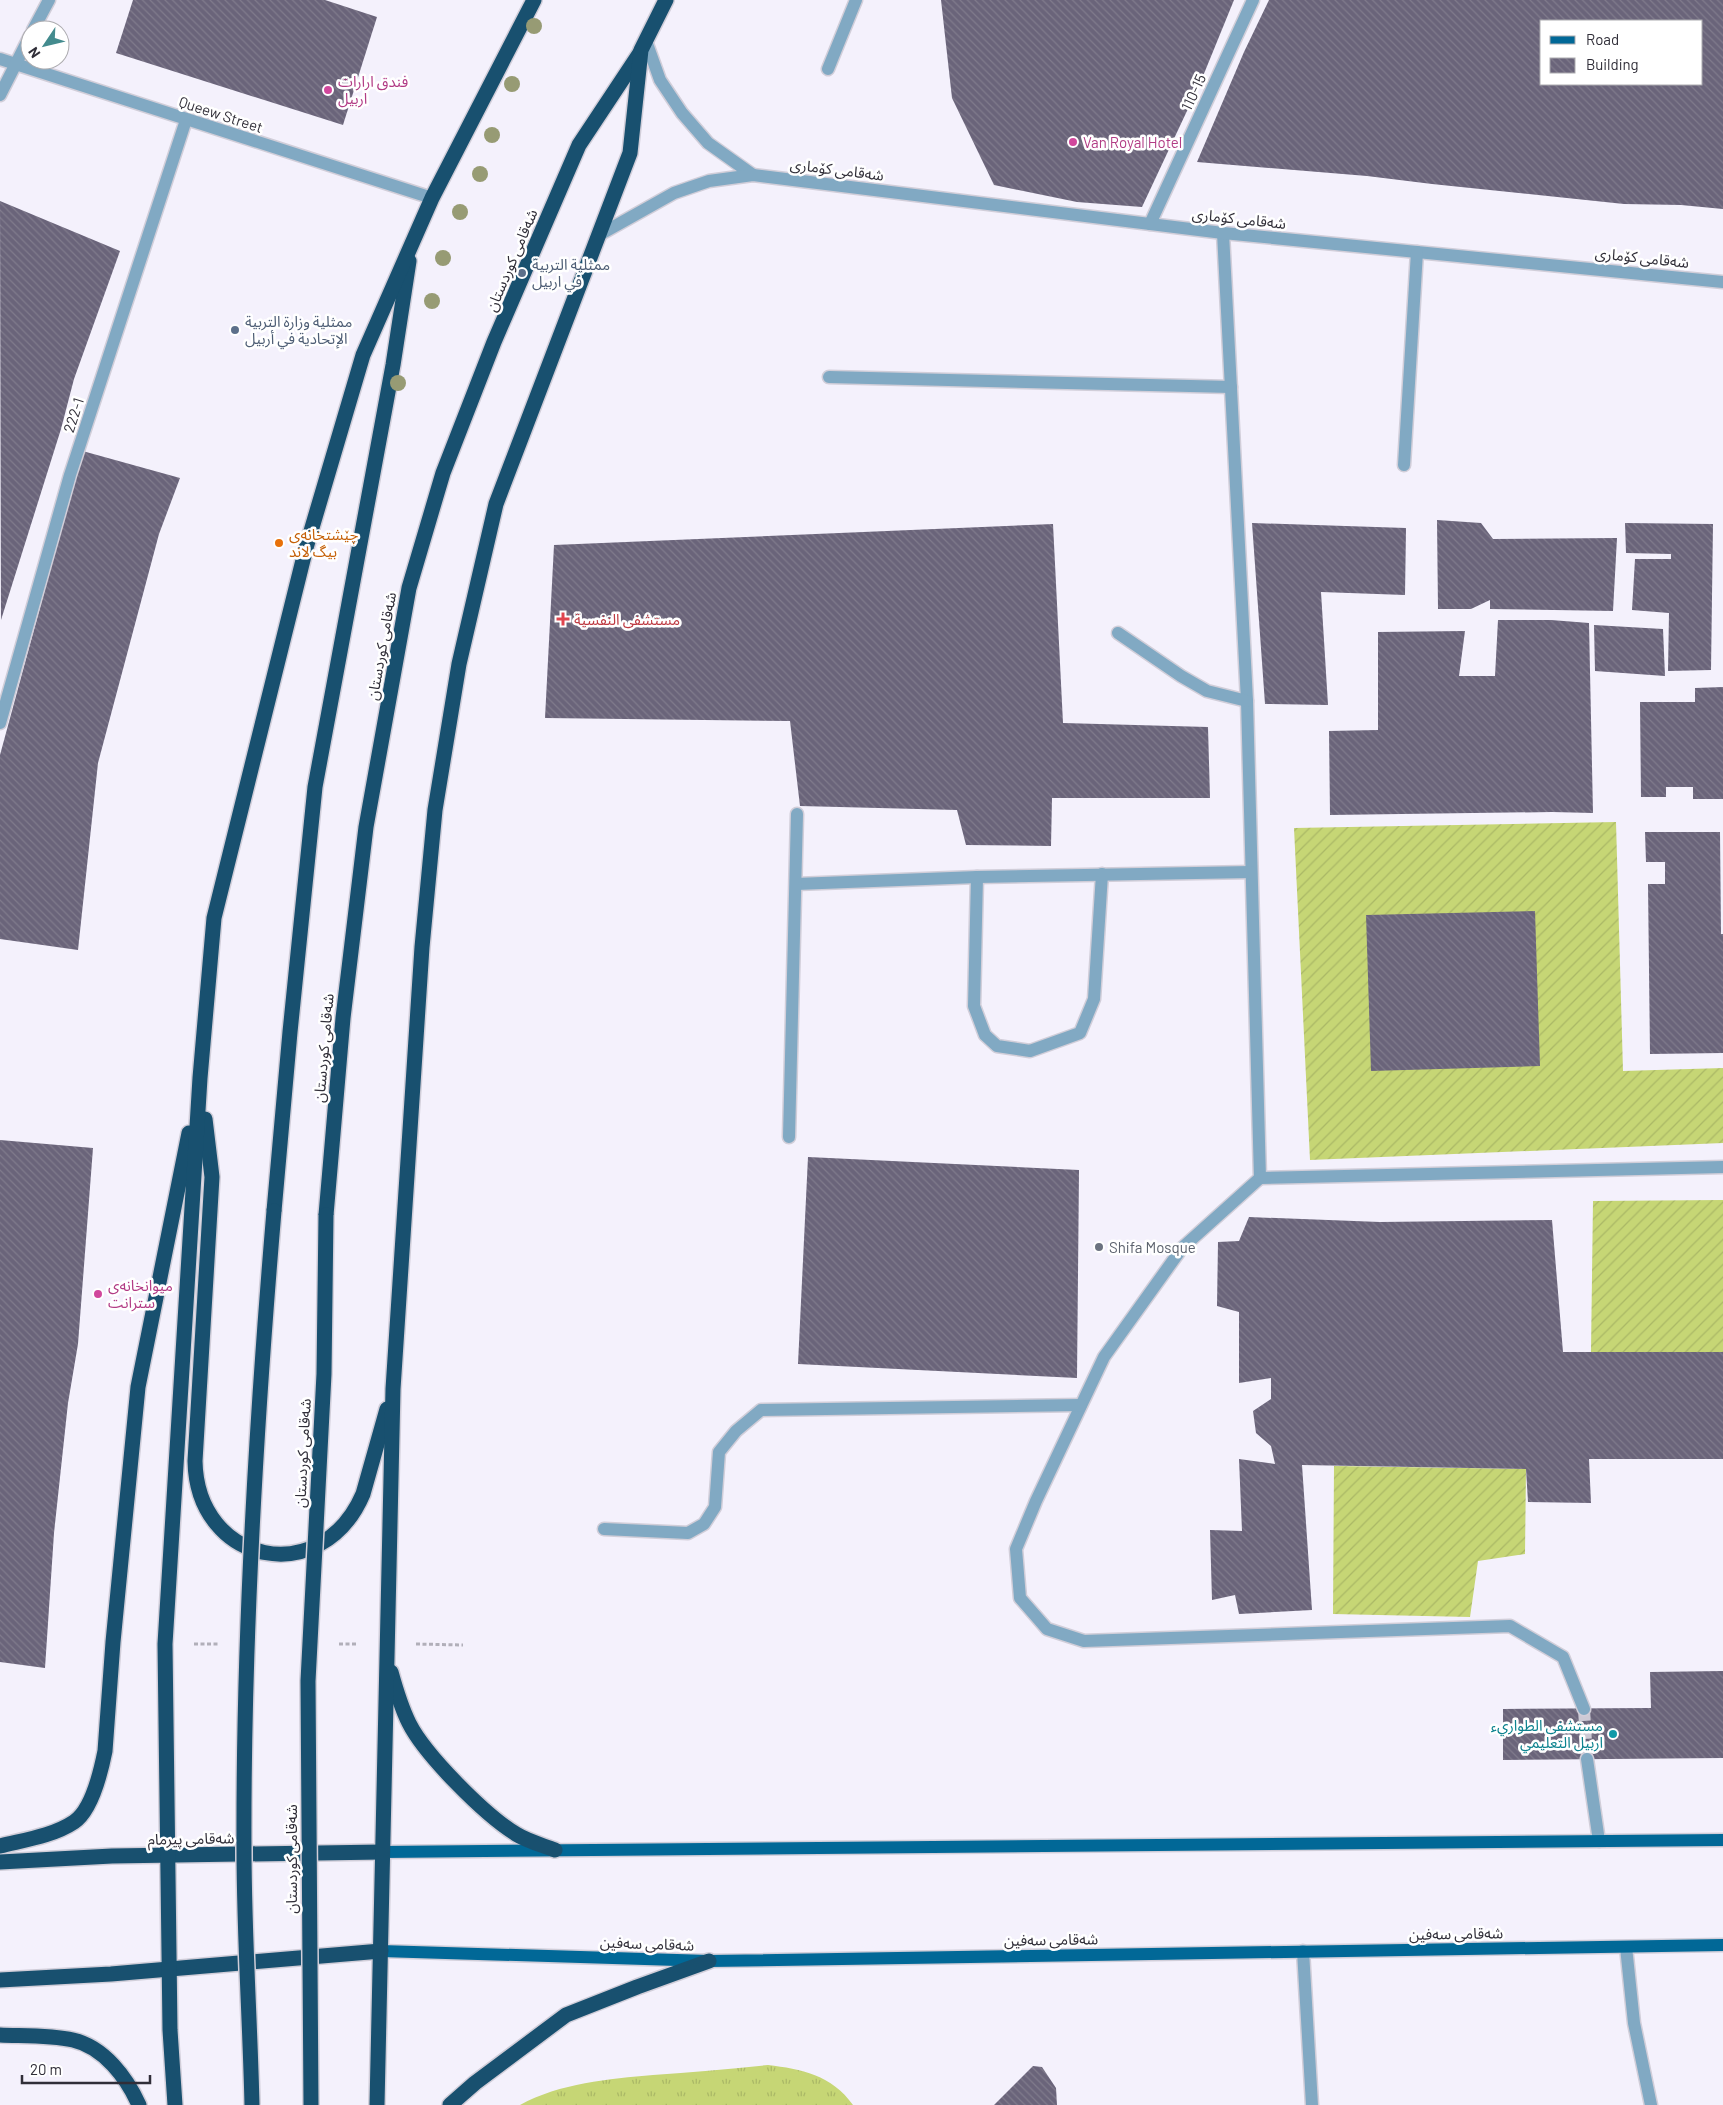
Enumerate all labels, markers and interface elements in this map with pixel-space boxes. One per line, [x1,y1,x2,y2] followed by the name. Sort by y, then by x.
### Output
[20,20,70,70] north arrow
[1540,20,1703,85] legend
[1586,30,1619,48] text: Road
[24,44,44,61] text: N
[1586,55,1639,73] text: Building
[1177,71,1209,113] street label: 110-15
[338,72,409,108] place label: فندق ارارات اربيل
[322,84,334,96] marker: فندق ارارات اربيل
[177,92,265,136] street label: Queew Street
[1083,133,1182,151] place label: Van Royal Hotel
[1067,136,1079,148] marker: Van Royal Hotel
[789,154,885,185] street label: شەقامی کۆماری
[1191,204,1287,233] street label: شەقامی کۆماری
[481,206,542,314] street label: شەقامی کوردستان
[1594,243,1690,272] street label: شەقامی کۆماری
[532,255,610,293] place label: ممثلية التربية في اربيل
[516,267,528,279] marker: ممثلية التربية في اربيل
[245,312,352,350] place label: ممثلية وزارة التربية الإتحادية في أربيل
[229,324,241,336] marker: ممثلية وزارة التربية الإتحادية في أربيل
[59,395,87,435] street label: 222-1
[289,525,359,560] place label: چێشتخانەی بیگ لاند
[273,537,285,549] marker: چێشتخانەی بیگ لاند
[363,590,400,702] street label: شەقامی کوردستان
[574,610,680,629] place label: مستشفى النفسية
[556,612,570,626] marker: مستشفى النفسية
[309,992,338,1103] street label: شەقامی کوردستان
[1109,1238,1196,1256] place label: Shifa Mosque
[1093,1241,1105,1253] marker: Shifa Mosque
[108,1276,173,1312] place label: میوانخانەی سترانت
[92,1288,104,1300] marker: میوانخانەی سترانت
[290,1398,315,1508] street label: شەقامی کوردستان
[1491,1716,1603,1754] place label: مستشفى الطواريء اربيل التعليمي
[1607,1728,1619,1740] marker: مستشفى الطواريء اربيل التعليمي
[282,1804,301,1914] street label: شەقامی کوردستان
[147,1828,235,1851] street label: شەقامی پیرمام
[1409,1923,1504,1944] street label: شەقامی سەفین
[1004,1929,1099,1950] street label: شەقامی سەفین
[600,1932,695,1955] street label: شەقامی سەفین
[22,2052,150,2084] scale bar
[30,2060,62,2078] text: 20 m

